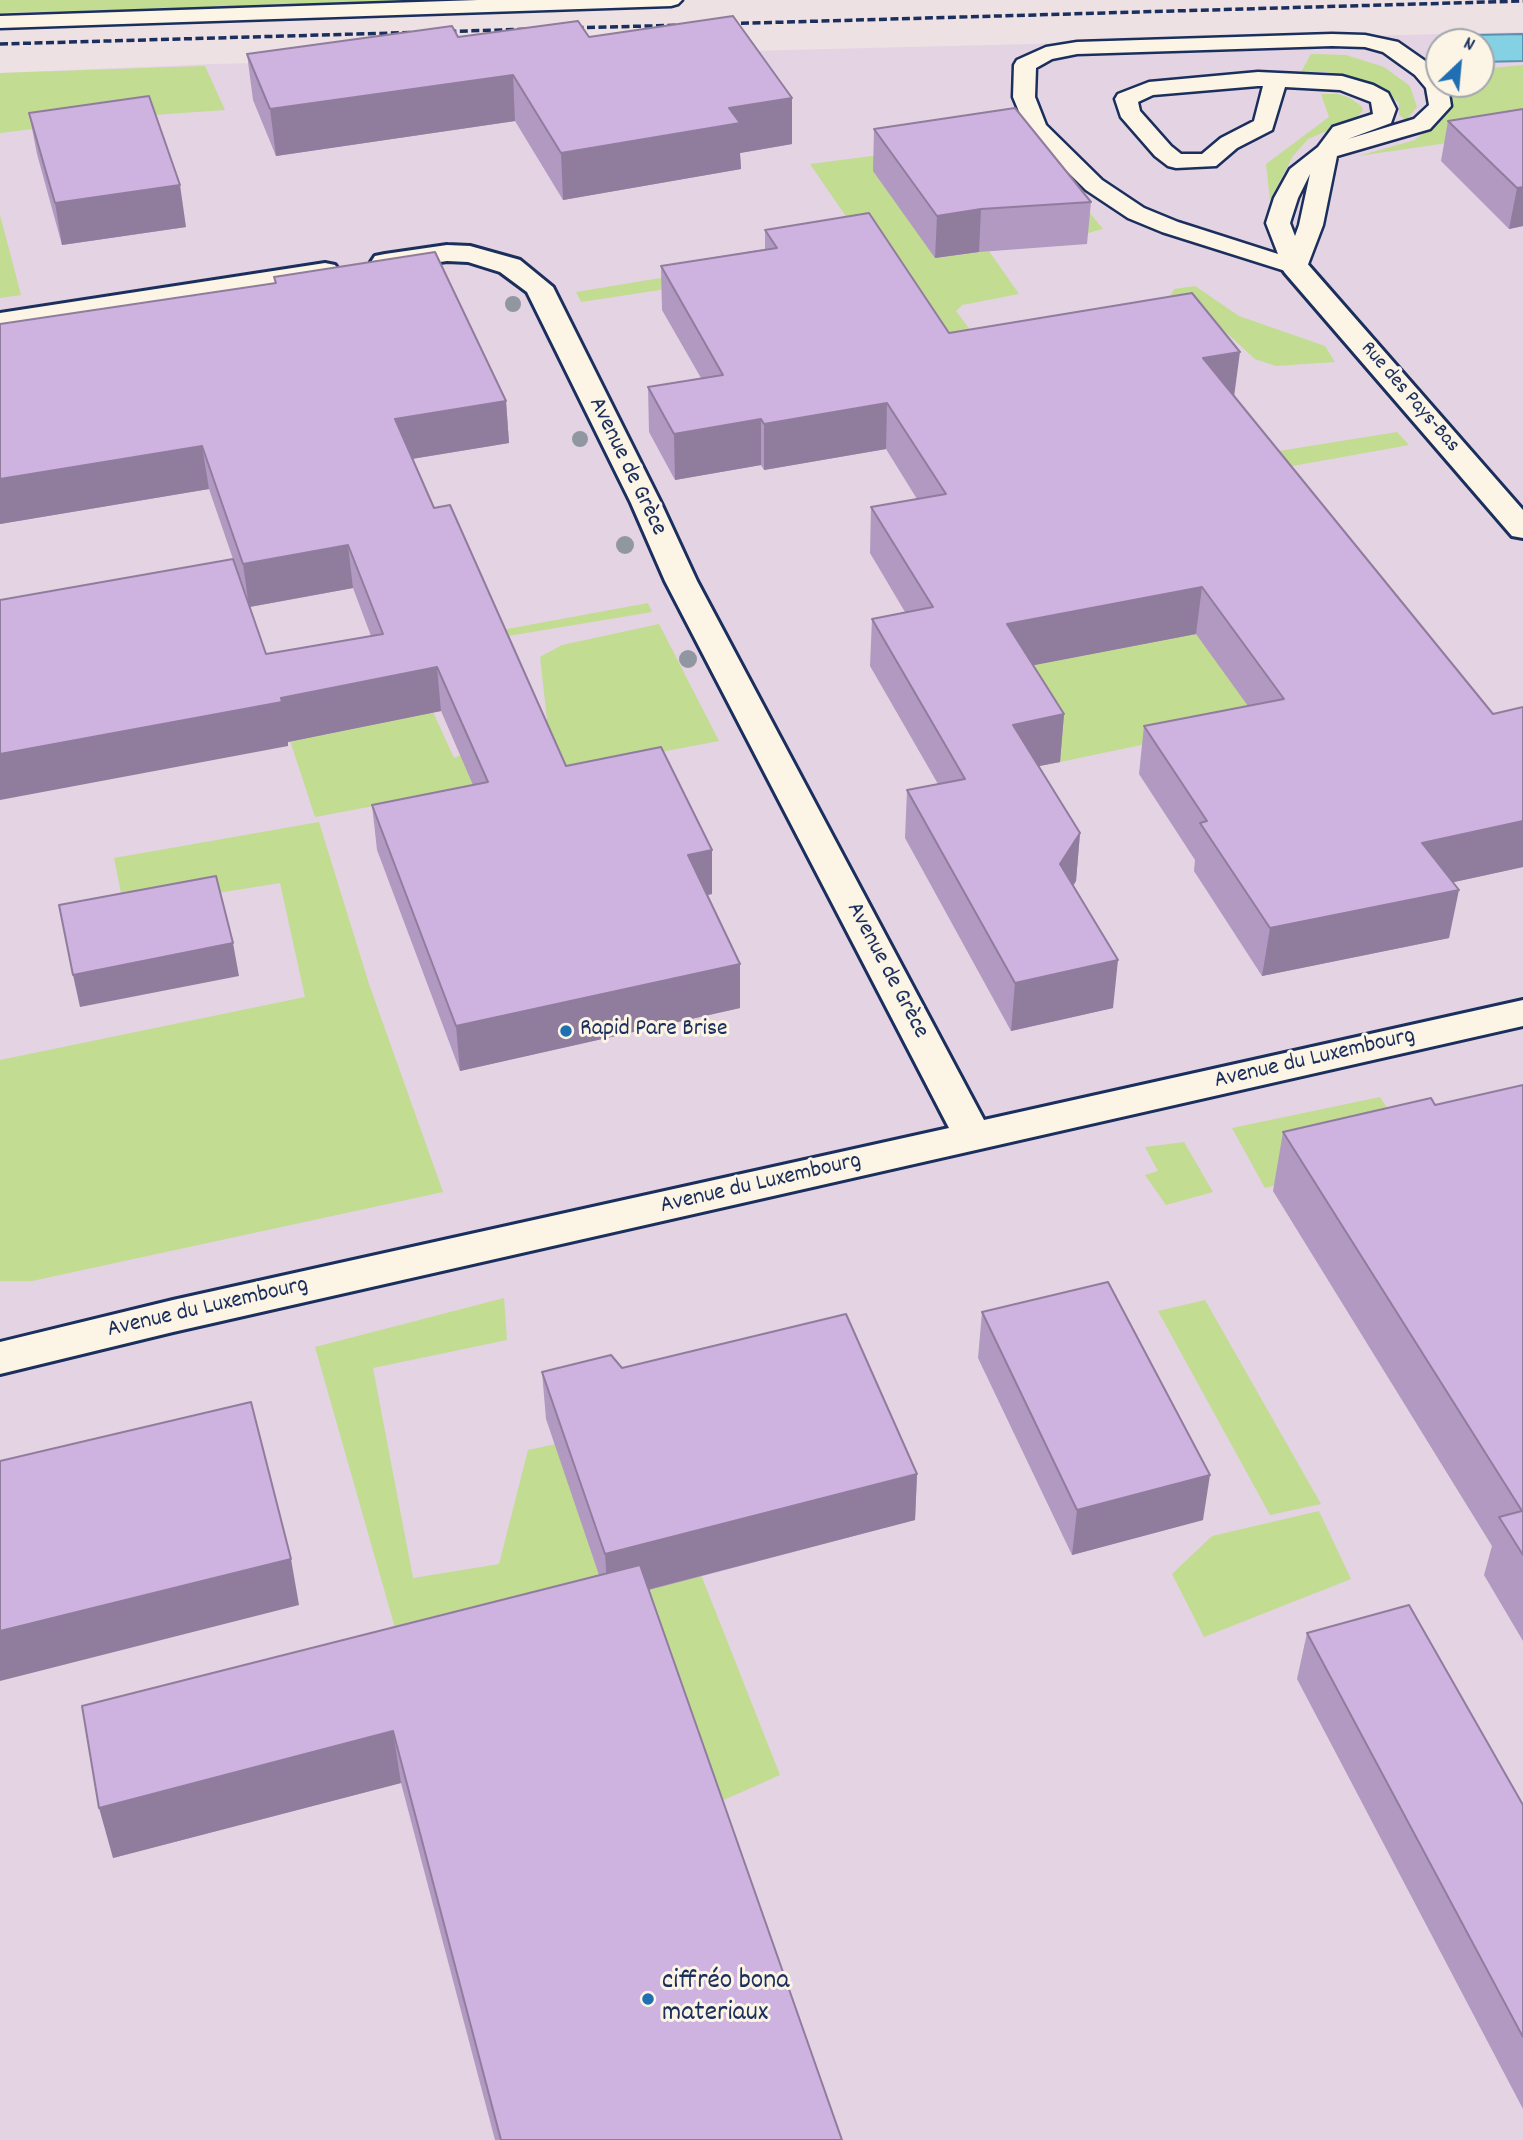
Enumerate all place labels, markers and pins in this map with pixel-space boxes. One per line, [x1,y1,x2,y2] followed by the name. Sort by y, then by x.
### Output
[580,1017,728,1045] place label: Rapid Pare Brise
[558,1023,574,1039] marker: Rapid Pare Brise
[662,1966,789,2032] place label: ciffréo bona materiaux
[640,1991,656,2007] marker: ciffréo bona materiaux

